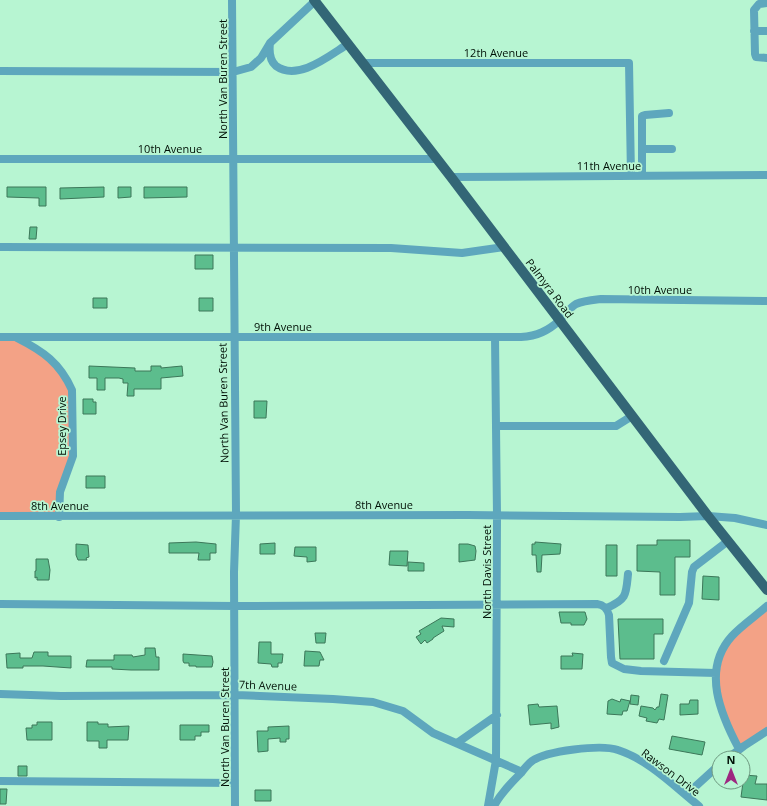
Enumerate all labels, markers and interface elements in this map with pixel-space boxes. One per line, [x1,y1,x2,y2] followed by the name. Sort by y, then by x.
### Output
[215,19,230,139] street label: North Van Buren Street
[464,45,528,60] street label: 12th Avenue
[138,141,202,156] street label: 10th Avenue
[577,158,641,173] street label: 11th Avenue
[523,255,577,321] street label: Palmyra Road
[628,282,692,297] street label: 10th Avenue
[254,319,312,334] street label: 9th Avenue
[214,343,232,463] street label: North Van Buren Street
[54,396,69,456] street label: Epsey Drive
[355,497,413,512] street label: 8th Avenue
[31,498,89,513] street label: 8th Avenue
[479,525,494,619] street label: North Davis Street
[217,667,232,787] street label: North Van Buren Street
[239,676,297,694] street label: 7th Avenue
[639,745,703,799] street label: Rawson Drive
[711,750,751,790] north arrow
[727,752,735,767] text: N

